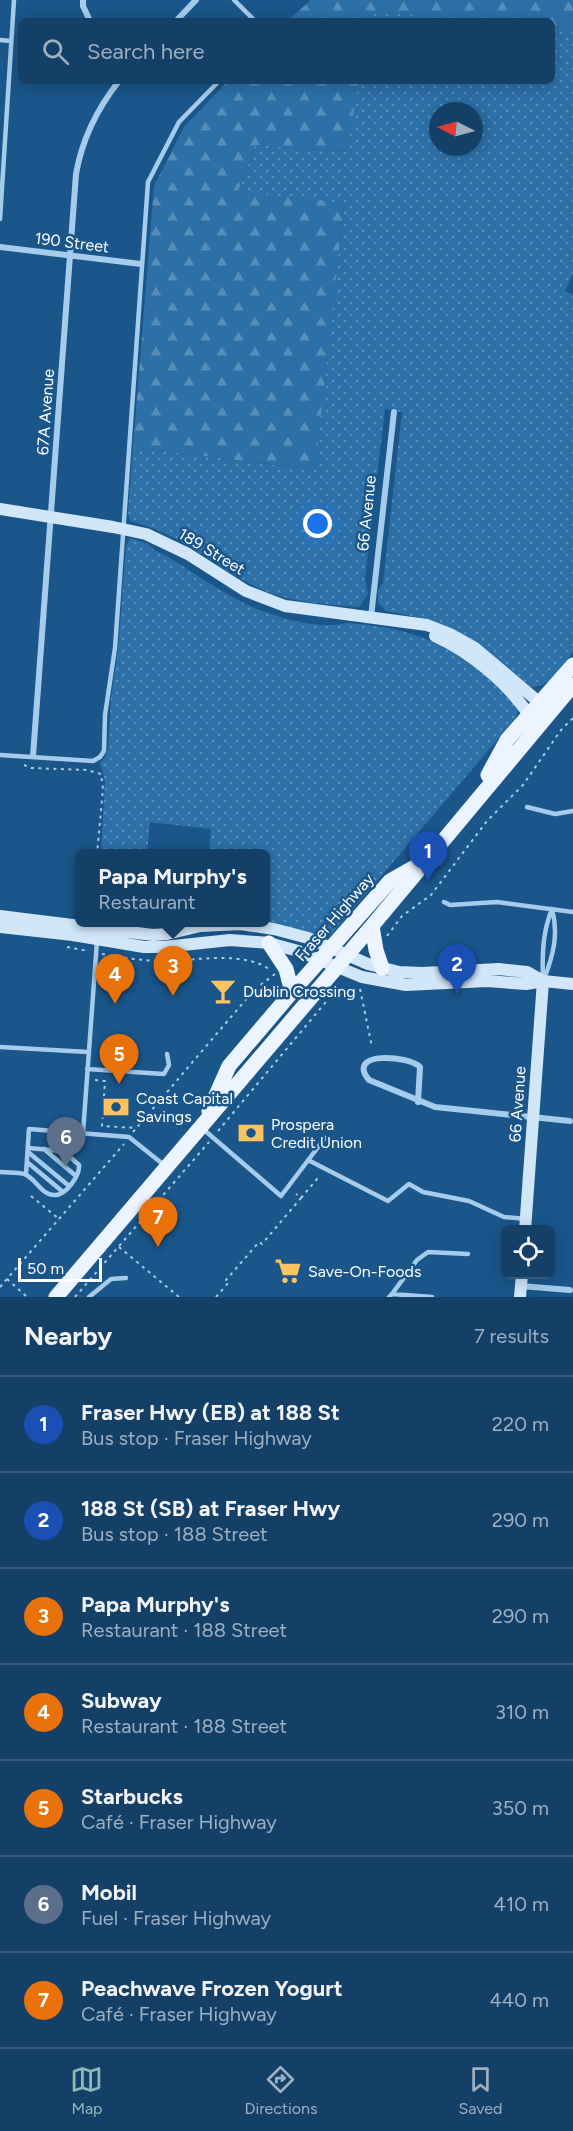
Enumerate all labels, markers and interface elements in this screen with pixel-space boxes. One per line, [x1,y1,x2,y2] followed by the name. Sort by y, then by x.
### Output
[18,18,555,84] search box
[39,35,72,68] icon: search
[87,38,205,65] text: Search here
[429,102,483,156] north arrow
[34,229,110,256] street label: 190 Street
[33,368,58,456] street label: 67A Avenue
[353,474,380,552] street label: 66 Avenue
[303,509,332,538] your location
[175,524,248,579] street label: 189 Street
[408,832,448,881] pin: 1
[75,849,270,927] popup
[98,863,247,890] text: Papa Murphy's
[291,869,378,965] street label: Fraser Highway
[98,890,196,914] text: Restaurant
[438,944,476,994] pin: 2
[154,946,192,996] pin: 3
[96,954,134,1004] pin: 4
[208,976,238,1006] bar icon: Dublin Crossing
[243,982,356,1001] place label: Dublin Crossing
[100,1034,138,1084] pin: 5
[505,1065,530,1143] street label: 66 Avenue
[136,1089,233,1126] place label: Coast Capital Savings
[101,1092,131,1122] bank icon: Coast Capital Savings
[271,1115,362,1152] place label: Prospera Credit Union
[46,1118,86,1167] pin: 6
[236,1118,266,1148] bank icon: Prospera Credit Union
[138,1198,178,1247] pin: 7
[501,1225,555,1279] map controls
[501,1225,555,1279] button: locate
[18,1255,102,1282] scale bar
[273,1256,303,1286] supermarket icon: Save-On-Foods
[27,1259,64,1278] text: 50 m
[308,1262,421,1281] place label: Save-On-Foods
[24,1320,112,1352] text: Nearby
[474,1324,549,1348] text: 7 results
[81,1399,340,1426] text: Fraser Hwy (EB) at 188 St
[39,1412,48,1436] text: 1
[492,1412,549,1436] text: 220 m
[81,1426,312,1450] text: Bus stop · Fraser Highway
[81,1495,340,1522] text: 188 St (SB) at Fraser Hwy
[38,1508,49,1532] text: 2
[492,1508,549,1532] text: 290 m
[81,1522,268,1546] text: Bus stop · 188 Street
[81,1591,229,1618] text: Papa Murphy's
[38,1604,49,1628] text: 3
[492,1604,549,1628] text: 290 m
[81,1618,287,1642] text: Restaurant · 188 Street
[81,1687,162,1714] text: Subway
[37,1700,50,1724] text: 4
[495,1700,549,1724] text: 310 m
[81,1714,287,1738] text: Restaurant · 188 Street
[81,1783,183,1810] text: Starbucks
[38,1796,49,1820] text: 5
[492,1796,549,1820] text: 350 m
[81,1810,277,1834] text: Café · Fraser Highway
[81,1879,137,1906] text: Mobil
[38,1892,49,1916] text: 6
[494,1892,549,1916] text: 410 m
[81,1906,271,1930] text: Fuel · Fraser Highway
[81,1975,342,2002] text: Peachwave Frozen Yogurt
[38,1988,49,2012] text: 7
[489,1988,549,2012] text: 440 m
[81,2002,277,2026] text: Café · Fraser Highway
[70,2063,103,2118] tab: Map
[244,2063,317,2118] tab: Directions
[458,2063,503,2118] tab: Saved

